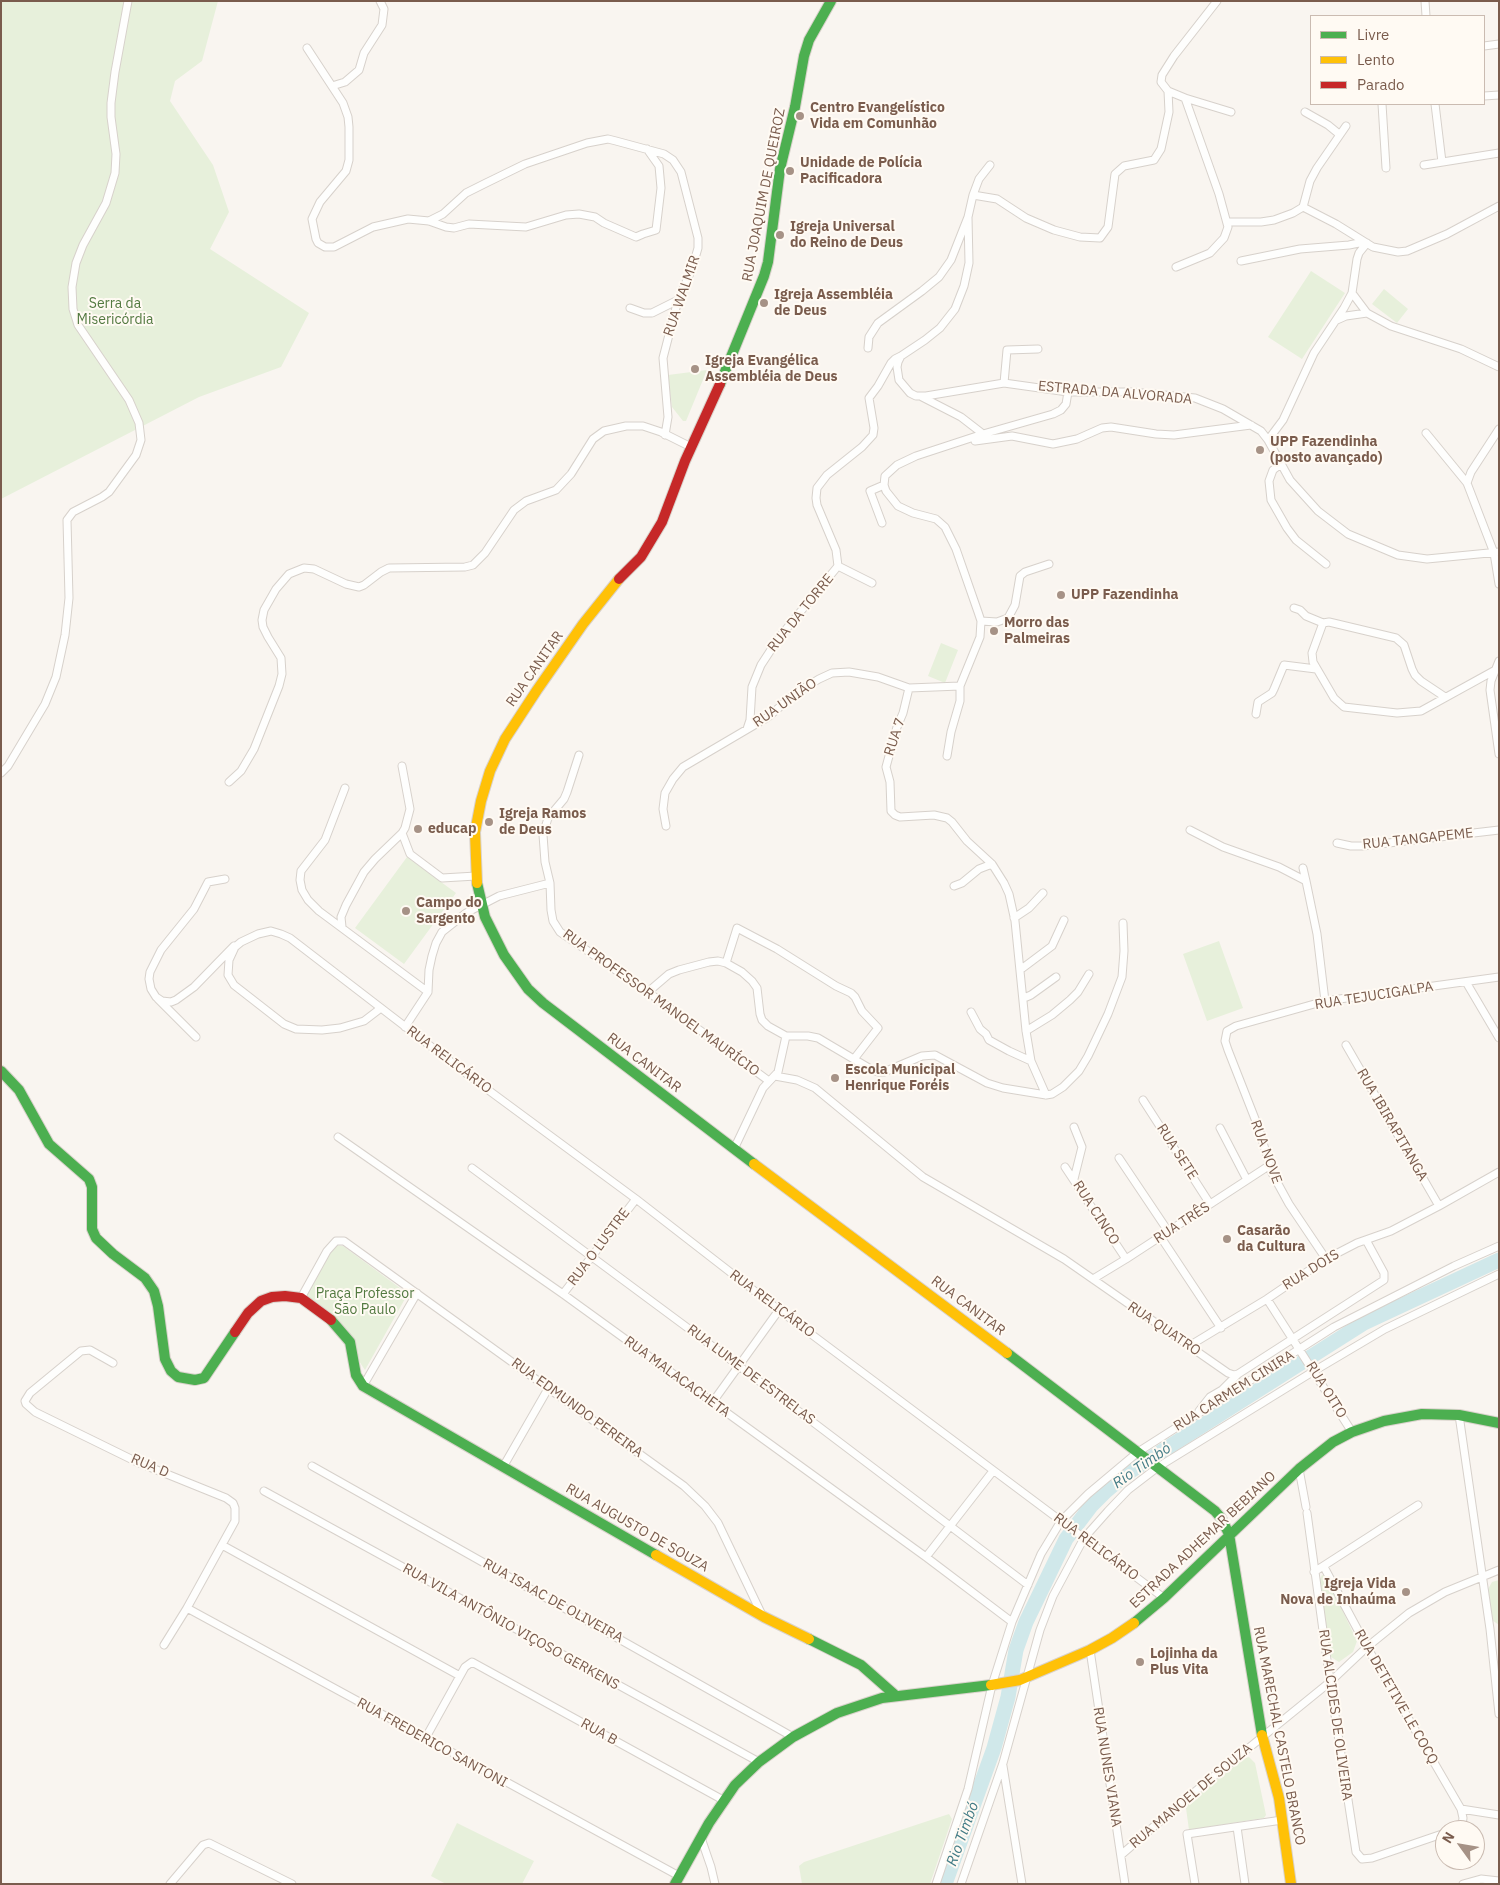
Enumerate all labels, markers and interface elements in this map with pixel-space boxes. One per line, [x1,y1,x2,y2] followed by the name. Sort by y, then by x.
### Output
[1310,15,1485,105] legend
[1357,25,1389,44] text: Livre
[1357,50,1395,69] text: Lento
[1357,75,1405,94] text: Parado
[810,100,945,132] place label: Centro Evangelístico Vida em Comunhão
[739,107,789,283] street label: RUA JOAQUIM DE QUEIROZ
[794,110,806,122] marker: Centro Evangelístico Vida em Comunhão
[800,155,922,188] place label: Unidade de Polícia Pacificadora
[784,165,796,177] marker: Unidade de Polícia Pacificadora
[790,219,903,252] place label: Igreja Universal do Reino de Deus
[774,229,786,241] marker: Igreja Universal do Reino de Deus
[660,253,704,339] street label: RUA WALMIR
[774,287,893,320] place label: Igreja Assembléia de Deus
[77,296,153,328] park label: Serra da Misericórdia
[758,297,770,309] marker: Igreja Assembléia de Deus
[705,353,838,386] place label: Igreja Evangélica Assembléia de Deus
[689,363,701,375] marker: Igreja Evangélica Assembléia de Deus
[1037,378,1193,408] street label: ESTRADA DA ALVORADA
[1270,434,1382,467] place label: UPP Fazendinha (posto avançado)
[1254,444,1266,456] marker: UPP Fazendinha (posto avançado)
[764,571,838,655] street label: RUA DA TORRE
[1071,587,1178,603] place label: UPP Fazendinha
[1055,589,1067,601] marker: UPP Fazendinha
[1004,615,1070,648] place label: Morro das Palmeiras
[988,625,1000,637] marker: Morro das Palmeiras
[503,628,567,710] street label: RUA CANITAR
[750,675,820,731] street label: RUA UNIÃO
[881,716,909,758] street label: RUA 7
[499,806,586,839] place label: Igreja Ramos de Deus
[483,816,495,828] marker: Igreja Ramos de Deus
[428,821,476,837] place label: educap
[412,823,424,835] marker: educap
[1362,825,1474,853] street label: RUA TANGAPEME
[416,895,482,928] place label: Campo do Sargento
[400,905,412,917] marker: Campo do Sargento
[559,926,763,1080] street label: RUA PROFESSOR MANOEL MAURÍCIO
[1314,978,1434,1014] street label: RUA TEJUCIGALPA
[403,1023,495,1097] street label: RUA RELICÁRIO
[604,1030,684,1096] street label: RUA CANITAR
[845,1062,955,1094] place label: Escola Municipal Henrique Foréis
[1353,1066,1431,1184] street label: RUA IBIRAPITANGA
[829,1072,841,1084] marker: Escola Municipal Henrique Foréis
[1247,1118,1285,1186] street label: RUA NOVE
[1153,1121,1201,1183] street label: RUA SETE
[1069,1178,1123,1248] street label: RUA CINCO
[1151,1199,1213,1247] street label: RUA TRÊS
[564,1205,634,1289] street label: RUA O LUSTRE
[1237,1223,1306,1256] place label: Casarão da Cultura
[1221,1233,1233,1245] marker: Casarão da Cultura
[1280,1246,1342,1294] street label: RUA DOIS
[726,1267,818,1341] street label: RUA RELICÁRIO
[928,1273,1008,1339] street label: RUA CANITAR
[316,1286,414,1318] park label: Praça Professor São Paulo
[1124,1298,1204,1360] street label: RUA QUATRO
[684,1321,818,1429] street label: RUA LUME DE ESTRELAS
[621,1333,733,1421] street label: RUA MALACACHETA
[1171,1347,1297,1435] street label: RUA CARMEM CINIRA
[508,1355,646,1461] street label: RUA EDMUNDO PEREIRA
[1302,1359,1350,1421] street label: RUA OITO
[1109,1439,1175,1493] water label: Rio Timbó
[128,1450,172,1482] street label: RUA D
[1127,1468,1279,1612] street label: ESTRADA ADHEMAR BEBIANO
[563,1480,711,1576] street label: RUA AUGUSTO DE SOUZA
[1050,1510,1142,1584] street label: RUA RELICÁRIO
[480,1555,626,1647] street label: RUA ISAAC DE OLIVEIRA
[400,1560,622,1694] street label: RUA VILA ANTÔNIO VIÇOSO GERKENS
[1280,1576,1396,1608] place label: Igreja Vida Nova de Inhaúma
[1400,1586,1412,1598] marker: Igreja Vida Nova de Inhaúma
[1250,1625,1308,1847] street label: RUA MARECHAL CASTELO BRANCO
[1350,1627,1442,1767] street label: RUA DETETIVE LE COCQ
[1315,1628,1355,1802] street label: RUA ALCIDES DE OLIVEIRA
[1150,1646,1218,1678] place label: Lojinha da Plus Vita
[1134,1656,1146,1668] marker: Lojinha da Plus Vita
[354,1695,510,1791] street label: RUA FREDERICO SANTONI
[1089,1706,1125,1828] street label: RUA NUNES VIANA
[578,1715,620,1749] street label: RUA B
[1126,1740,1256,1852] street label: RUA MANOEL DE SOUZA
[943,1799,983,1869] water label: Rio Timbó
[1435,1820,1485,1870] north arrow
[1438,1829,1458,1847] text: N

